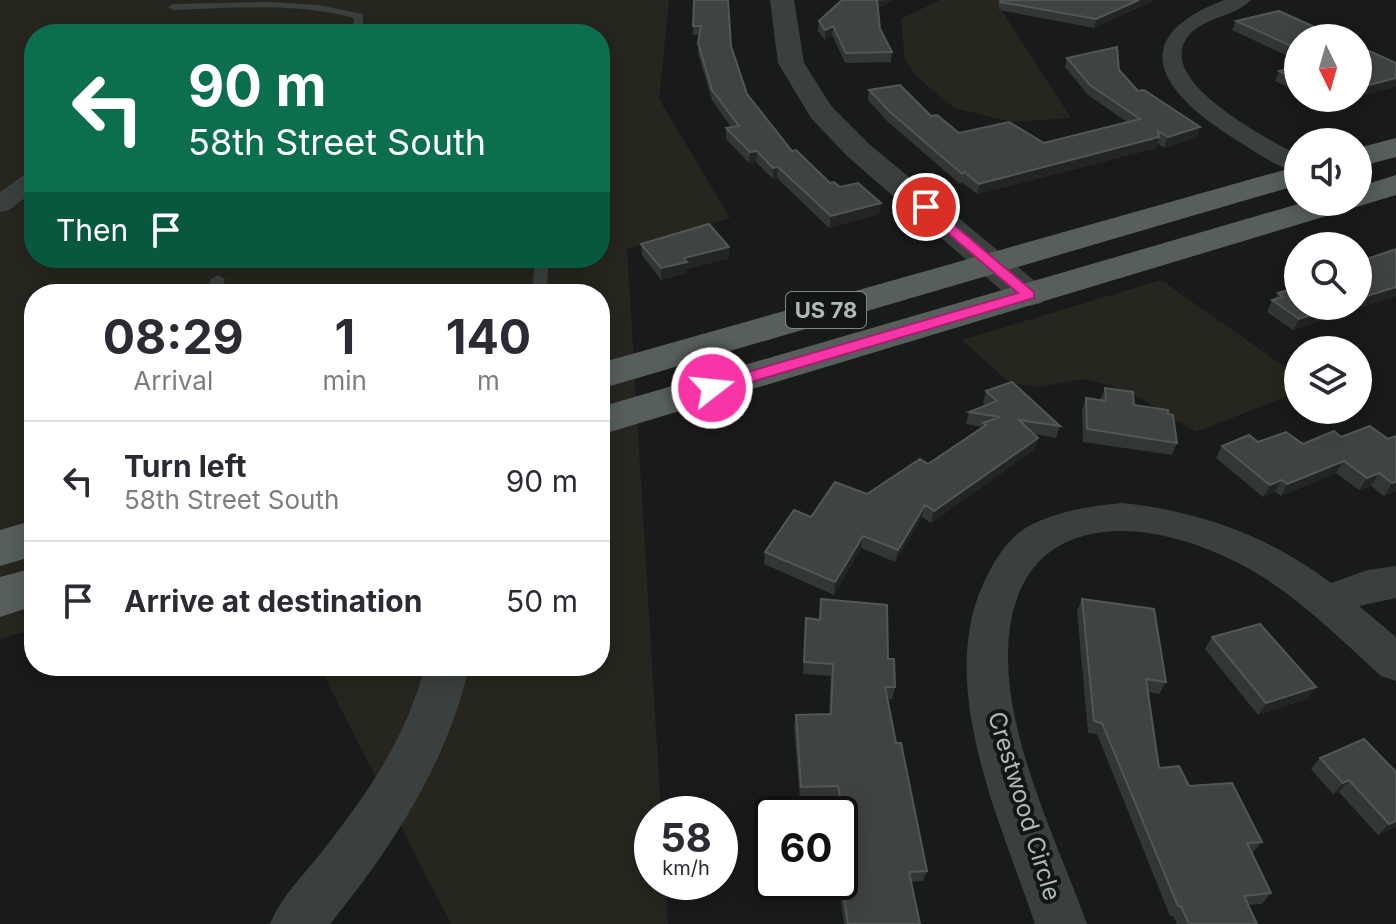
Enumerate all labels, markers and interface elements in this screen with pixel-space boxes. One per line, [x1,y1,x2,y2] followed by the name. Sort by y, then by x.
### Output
[1284,24,1372,112] north arrow
[1284,24,1372,424] map controls
[188,52,327,120] text: 90 m
[56,56,160,160] icon: left
[188,120,486,164] text: 58th Street South
[1284,128,1372,216] button: sound
[892,173,960,241] pin
[904,185,948,229] icon: arrive
[144,208,188,252] icon: arrive
[56,212,128,248] text: Then
[1284,232,1372,320] button: search
[786,292,866,328] road number: US 78
[103,307,244,366] text: 08:29
[334,307,355,366] text: 1
[446,307,531,366] text: 140
[1284,336,1372,424] button: layers
[670,346,754,430] position arrow
[133,365,213,396] text: Arrival
[323,365,367,396] text: min
[477,365,500,396] text: m
[124,448,246,484] text: Turn left
[56,459,100,503] icon: left
[506,463,578,499] text: 90 m
[124,484,339,515] text: 58th Street South
[56,579,100,623] icon: arrive
[124,583,422,619] text: Arrive at destination
[506,583,578,619] text: 50 m
[982,708,1067,904] street label: Crestwood Circle
[754,796,858,900] speed limit sign: 60
[660,813,712,862] text: 58
[662,856,710,880] text: km/h

